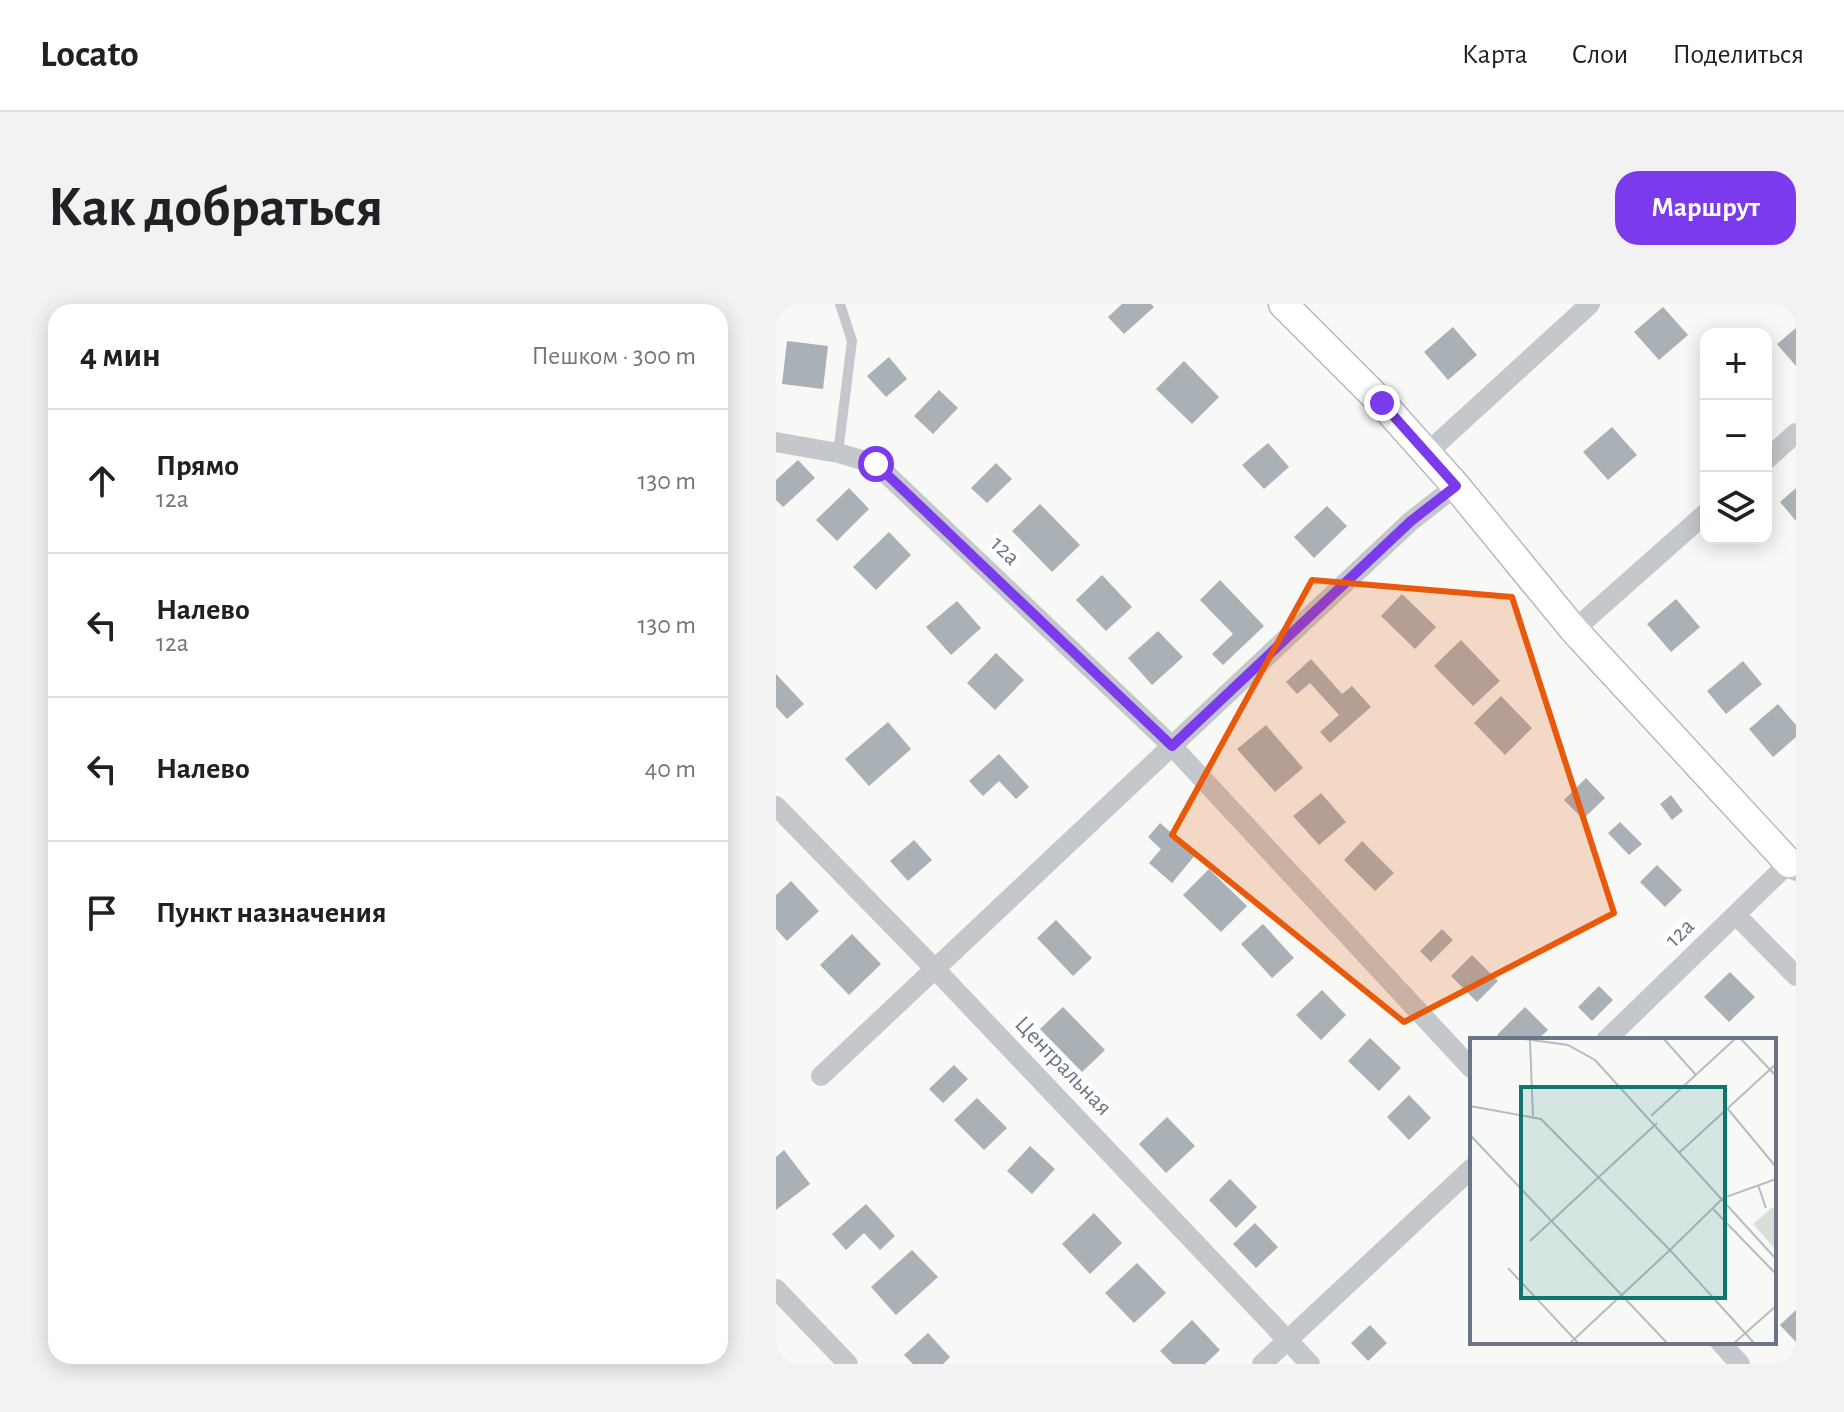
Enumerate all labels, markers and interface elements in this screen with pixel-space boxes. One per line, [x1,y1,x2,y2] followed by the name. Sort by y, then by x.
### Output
[40,36,139,74] text: Locato
[1462,41,1528,69] text: Карта
[1572,41,1628,69] text: Слои
[1672,41,1804,69] text: Поделиться
[1615,171,1796,245] button: Маршрут
[48,180,383,236] text: Как добраться
[1700,328,1772,544] map controls
[1700,328,1772,400] button: +
[80,339,161,373] text: 4 мин
[532,343,696,369] text: Пешком · 300 m
[1364,385,1400,421] route end
[1700,400,1772,472] button: −
[858,446,894,482] route start
[156,451,239,481] text: Прямо
[80,459,124,503] icon: ahead
[638,468,696,494] text: 130 m
[1700,472,1772,544] button: layers
[156,486,189,512] text: 12а
[986,532,1024,570] street label: 12а
[156,595,250,625] text: Налево
[80,603,124,647] icon: left
[638,612,696,638] text: 130 m
[156,630,189,656] text: 12а
[80,747,124,791] icon: left
[156,754,250,784] text: Налево
[645,756,696,782] text: 40 m
[80,891,124,935] icon: arrive
[156,898,387,928] text: Пункт назначения
[1661,914,1699,952] street label: 12а
[1010,1012,1116,1120] street label: Центральная
[1470,1038,1776,1344] inset map

